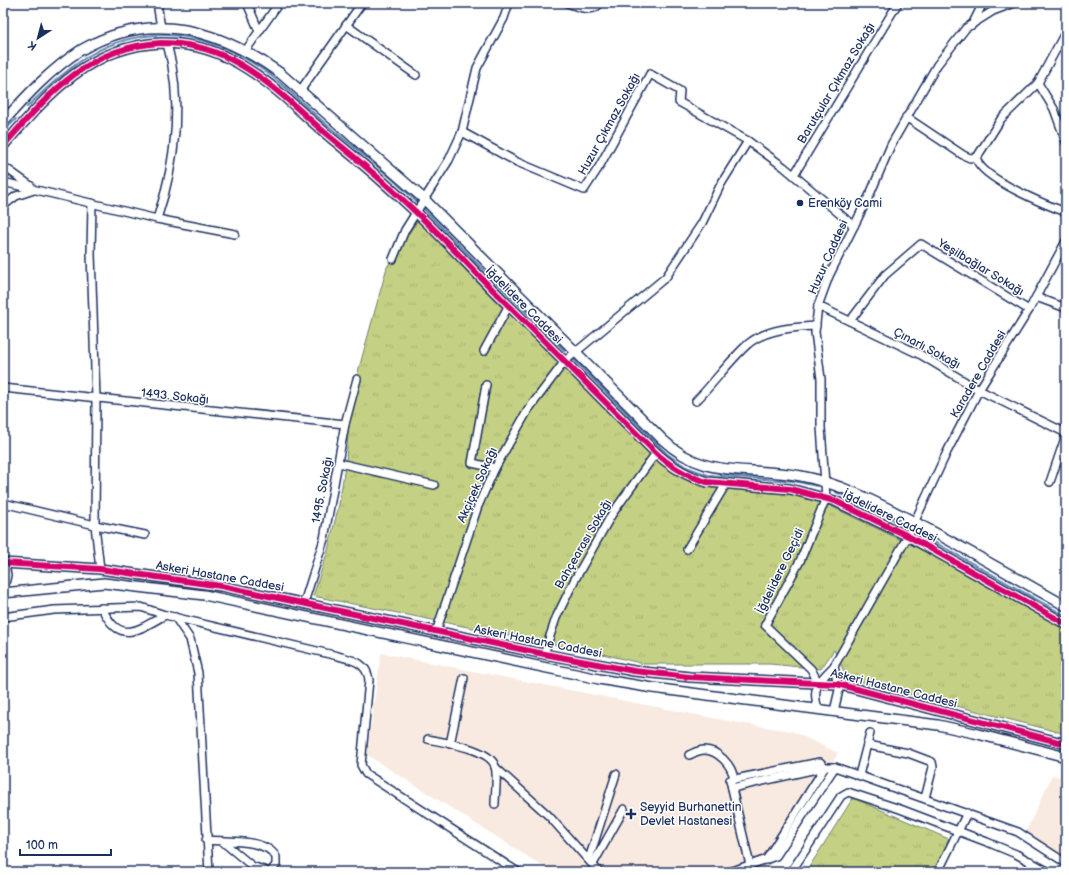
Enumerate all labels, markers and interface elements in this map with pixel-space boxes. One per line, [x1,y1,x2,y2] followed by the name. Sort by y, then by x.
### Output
[18,18,58,58] north arrow
[794,20,879,146] street label: Barutçular Çıkmaz Sokağı
[25,38,39,53] text: K
[575,70,644,178] street label: Huzur Çıkmaz Sokağı
[808,196,882,211] place label: Erenköy Cami
[795,198,805,208] marker: Erenköy Cami
[805,217,852,297] street label: Huzur Caddesi
[934,235,1027,299] street label: Yeşilbağlar Sokağı
[482,263,566,347] street label: İğdelidere Caddesi
[891,324,963,373] street label: Çınarlı Sokağı
[947,328,1010,421] street label: Karadere Caddesi
[140,385,210,408] street label: 1493. Sokağı
[454,445,501,525] street label: Akçiçek Sokağı
[309,455,336,525] street label: 1495. Sokağı
[840,486,940,546] street label: İğdelidere Caddesi
[552,497,615,592] street label: Bahçearası Sokağı
[752,525,808,616] street label: İğdelidere Geçidi
[155,558,285,595] street label: Askeri Hastane Caddesi
[473,622,603,661] street label: Askeri Hastane Caddesi
[829,666,959,711] street label: Askeri Hastane Caddesi
[640,800,742,829] place label: Seyyid Burhanettin Devlet Hastanesi
[625,808,637,820] marker: Seyyid Burhanettin Devlet Hastanesi
[20,831,111,857] scale bar
[26,838,58,853] text: 100 m

